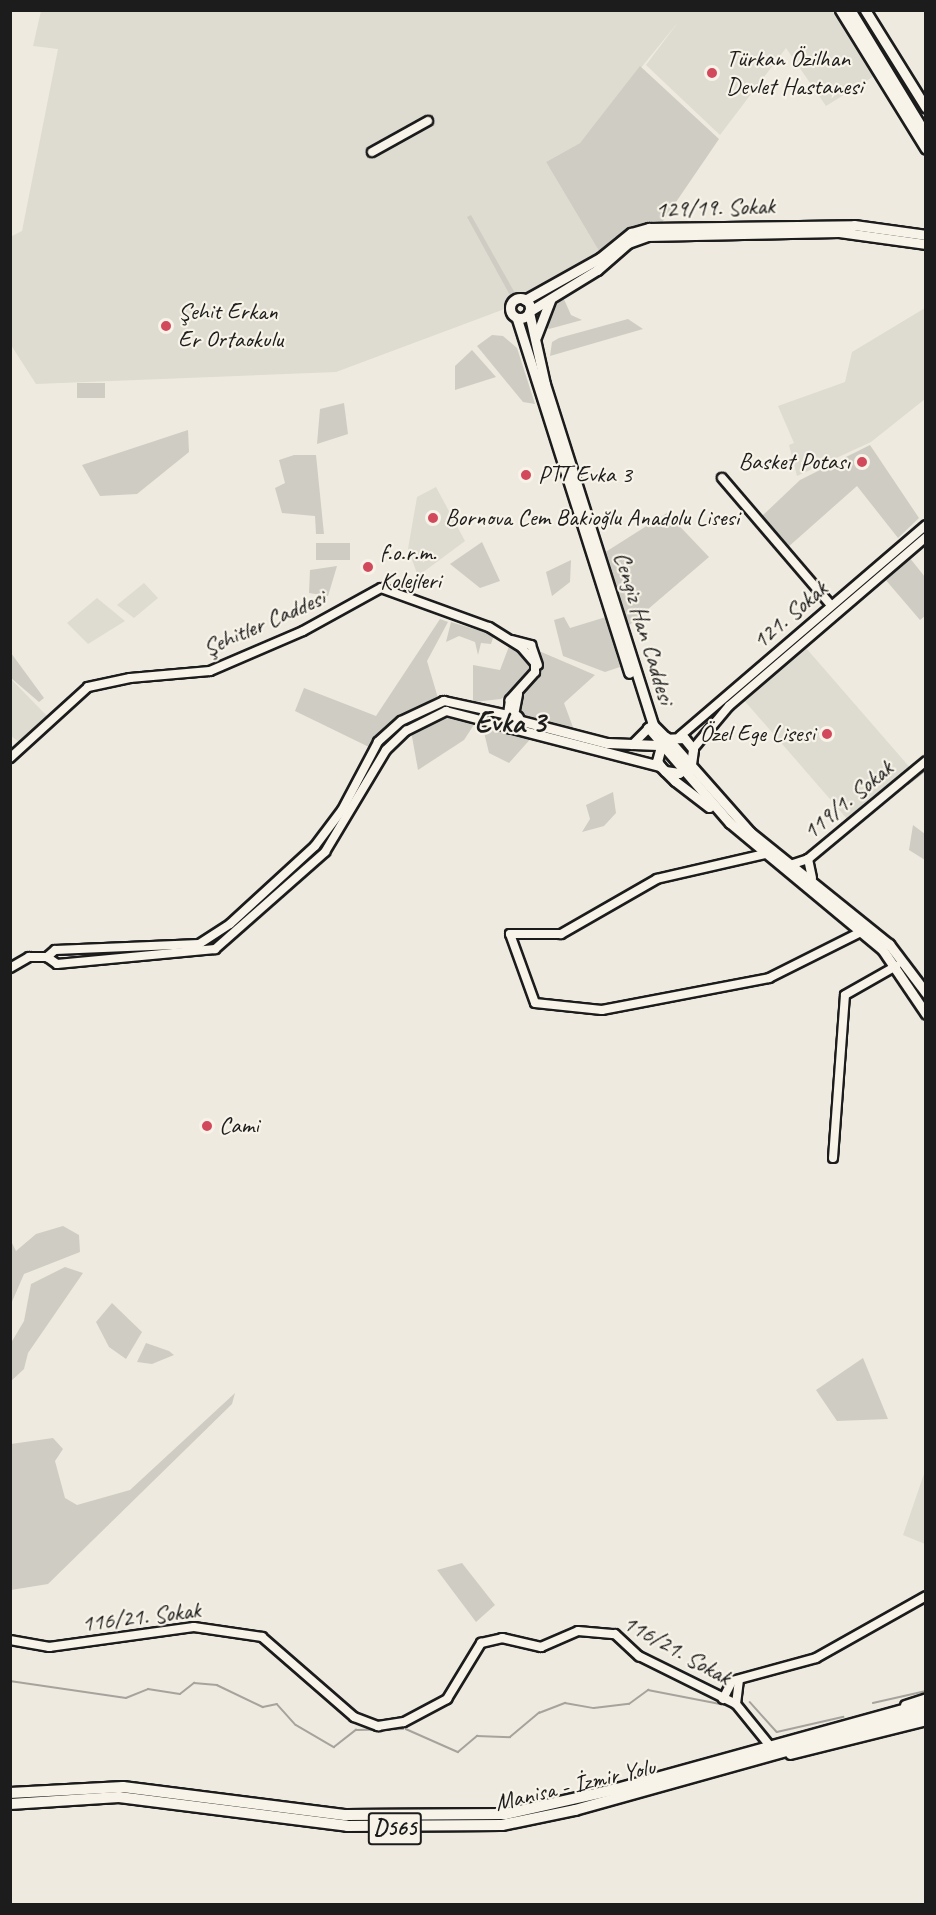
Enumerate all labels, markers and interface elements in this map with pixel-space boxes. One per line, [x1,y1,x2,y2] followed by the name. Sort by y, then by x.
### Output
[726,45,862,101] place label: Türkan Özilhan Devlet Hastanesi
[703,64,721,82] marker: Türkan Özilhan Devlet Hastanesi
[655,192,775,224] street label: 129/19. Sokak
[178,298,283,354] place label: Şehit Erkan Er Ortaokulu
[159,319,173,333] marker: Şehit Erkan Er Ortaokulu
[739,448,850,476] place label: Basket Potası
[855,455,869,469] marker: Basket Potası
[538,461,632,489] place label: PTT Evka 3
[519,468,533,482] marker: PTT Evka 3
[445,504,741,532] place label: Bornova Cem Bakioğlu Anadolu Lisesi
[426,511,440,525] marker: Bornova Cem Bakioğlu Anadolu Lisesi
[380,539,441,595] place label: f.o.r.m. Kolejleri
[607,548,681,708] street label: Cengiz Han Caddesi
[361,560,375,574] marker: f.o.r.m. Kolejleri
[747,575,833,655] street label: 121. Sokak
[199,583,329,663] street label: Şehitler Caddesi
[474,704,546,740] district label: Evka 3
[699,720,815,748] place label: Özel Ege Lisesi
[820,727,834,741] marker: Özel Ege Lisesi
[797,754,899,846] street label: 119/1. Sokak
[219,1112,259,1140] place label: Cami
[200,1119,214,1133] marker: Cami
[80,1595,202,1639] street label: 116/21. Sokak
[618,1608,736,1692] street label: 116/21. Sokak
[492,1753,658,1817] street label: Manisa - İzmir Yolu
[366,1810,424,1848] road number: D565

